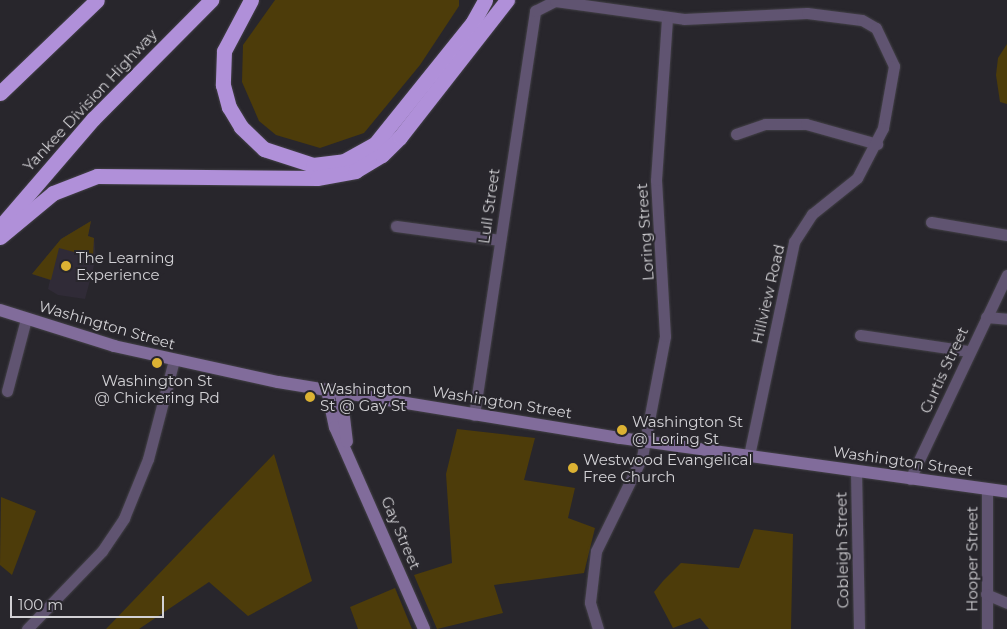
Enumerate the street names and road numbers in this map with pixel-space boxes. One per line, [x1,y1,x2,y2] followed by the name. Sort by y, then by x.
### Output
[19,25,161,175] street label: Yankee Division Highway
[475,167,503,245] street label: Lull Street
[633,183,657,281] street label: Loring Street
[748,242,788,346] street label: Hillview Road
[37,297,177,353] street label: Washington Street
[916,324,972,416] street label: Curtis Street
[431,382,573,422] street label: Washington Street
[832,442,974,480] street label: Washington Street
[832,492,852,608] street label: Cobleigh Street
[378,494,424,572] street label: Gay Street
[963,506,981,612] street label: Hooper Street

